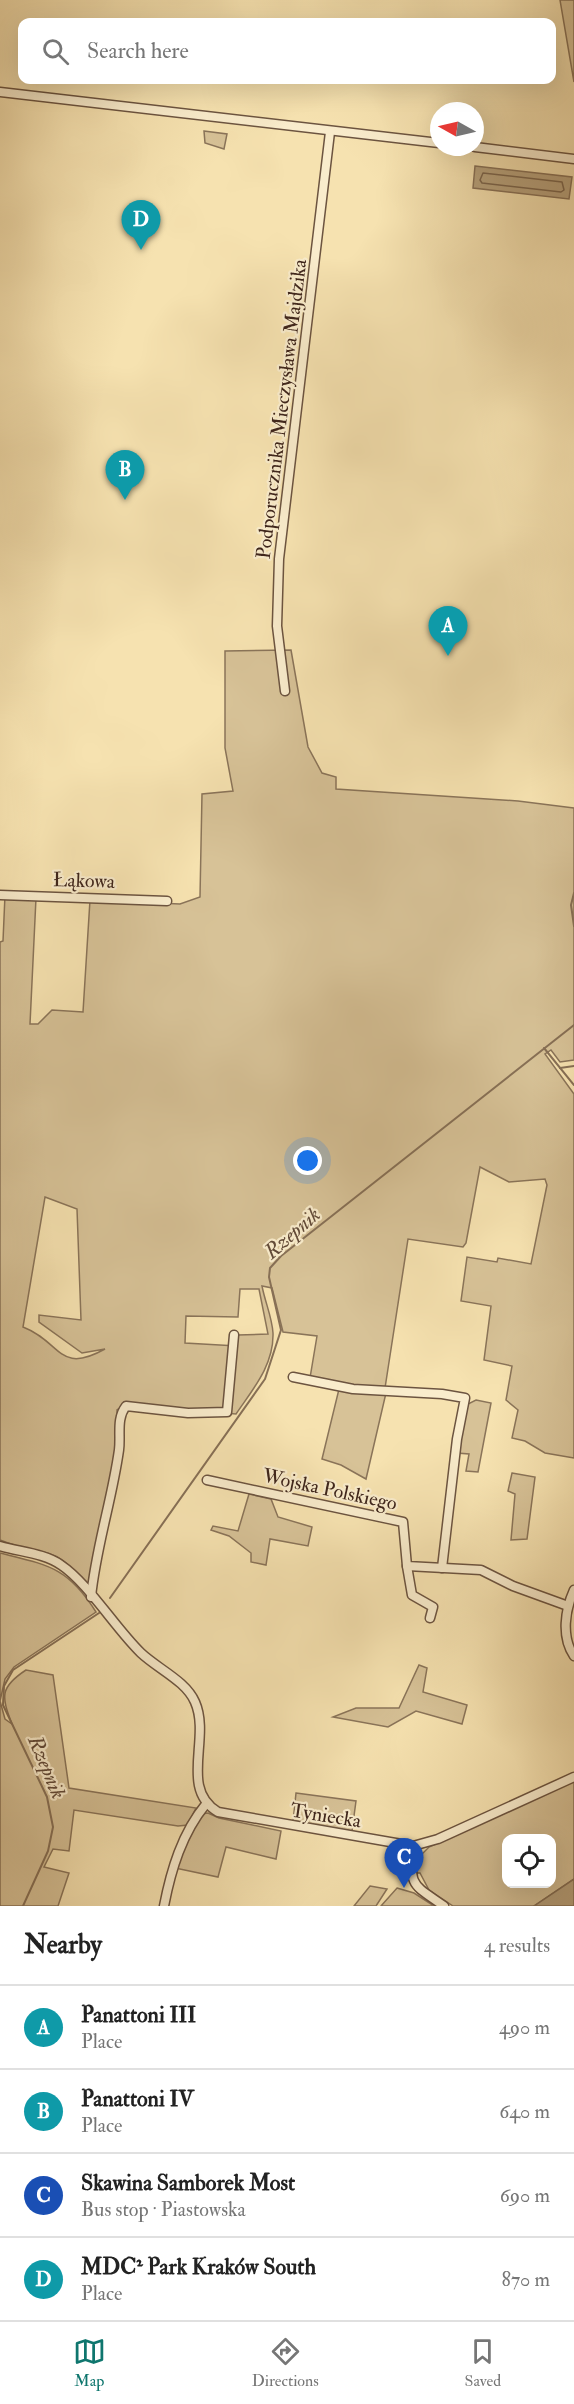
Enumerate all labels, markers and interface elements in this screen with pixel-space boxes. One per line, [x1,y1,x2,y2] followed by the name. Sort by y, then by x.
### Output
[18,18,556,84] search box
[39,35,72,68] icon: search
[87,37,189,65] text: Search here
[430,102,484,156] north arrow
[122,200,160,250] pin: D
[251,257,313,561] street label: Podporucznika Mieczysława Majdzika
[106,450,144,500] pin: B
[428,606,468,656] pin: A
[53,867,116,894] street label: Łąkowa
[293,1146,322,1175] your location
[258,1202,326,1266] water label: Rzepnik
[259,1463,399,1516] street label: Wojska Polskiego
[21,1731,72,1803] water label: Rzepnik
[289,1798,364,1834] street label: Tyniecka
[502,1834,556,1888] map controls
[502,1834,556,1888] button: locate
[384,1838,424,1888] pin: C
[24,1929,102,1961] text: Nearby
[484,1933,550,1958] text: 4 results
[81,2001,196,2029] text: Panattoni III
[37,2015,50,2040] text: A
[499,2015,550,2040] text: 490 m
[81,2029,122,2054] text: Place
[81,2085,194,2113] text: Panattoni IV
[37,2099,50,2124] text: B
[499,2099,550,2124] text: 640 m
[81,2113,122,2138] text: Place
[81,2169,295,2197] text: Skawina Samborek Most
[36,2183,51,2208] text: C
[500,2183,550,2208] text: 690 m
[81,2197,246,2222] text: Bus stop · Piastowska
[81,2253,316,2281] text: MDC² Park Kraków South
[35,2267,52,2292] text: D
[502,2267,550,2292] text: 870 m
[81,2281,122,2306] text: Place
[73,2335,106,2391] tab: Map
[252,2335,319,2391] tab: Directions
[465,2335,501,2391] tab: Saved

